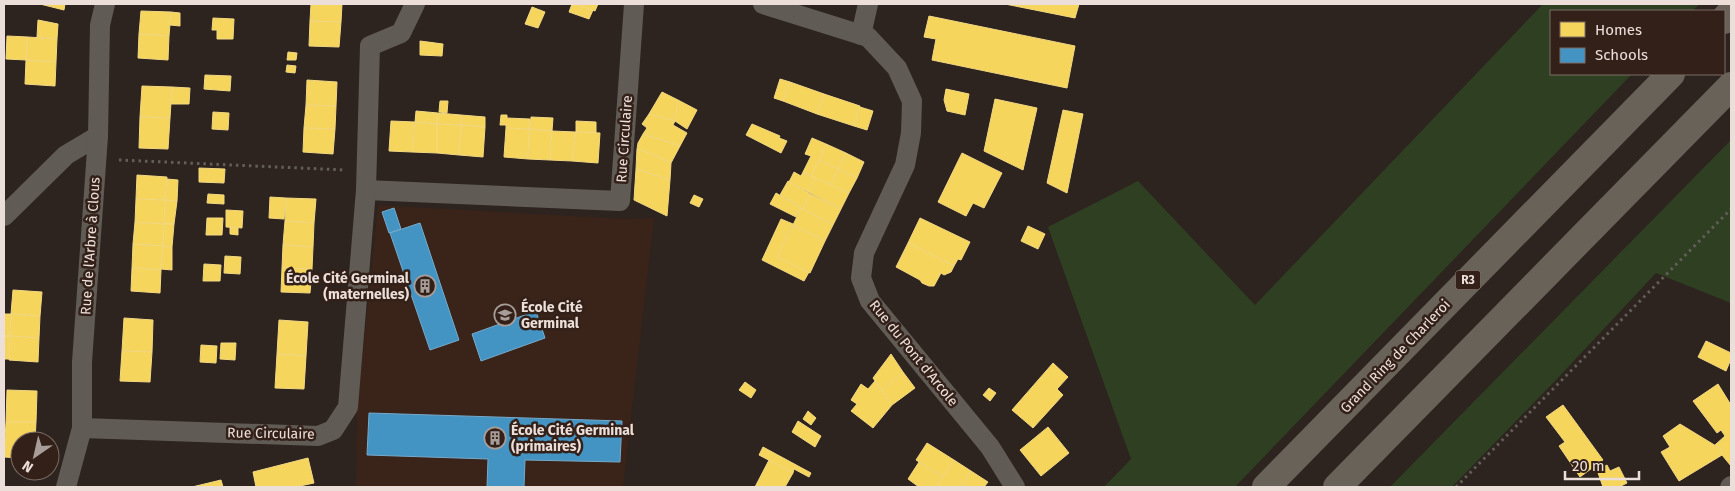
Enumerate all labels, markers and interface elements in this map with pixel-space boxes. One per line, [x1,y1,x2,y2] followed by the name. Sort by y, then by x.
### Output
[1550,10,1725,75] legend
[1595,21,1642,39] text: Homes
[1595,46,1648,64] text: Schools
[613,95,636,183] street label: Rue Circulaire
[77,176,104,316] street label: Rue de l'Arbre à Clous
[286,269,410,303] place label: École Cité Germinal (maternelles)
[1456,270,1480,290] road number: R3
[413,274,437,298] building icon: École Cité Germinal (maternelles)
[1337,296,1454,416] street label: Grand Ring de Charleroi
[866,297,962,410] street label: Rue du Pont d'Arcole
[521,298,583,332] place label: École Cité Germinal
[493,303,517,327] school or university icon: École Cité Germinal
[511,421,635,455] place label: École Cité Germinal (primaires)
[227,424,315,443] street label: Rue Circulaire
[483,426,507,450] building icon: École Cité Germinal (primaires)
[10,431,60,481] north arrow
[1565,448,1639,480] scale bar
[19,457,37,476] text: N
[1572,457,1605,475] text: 20 m

